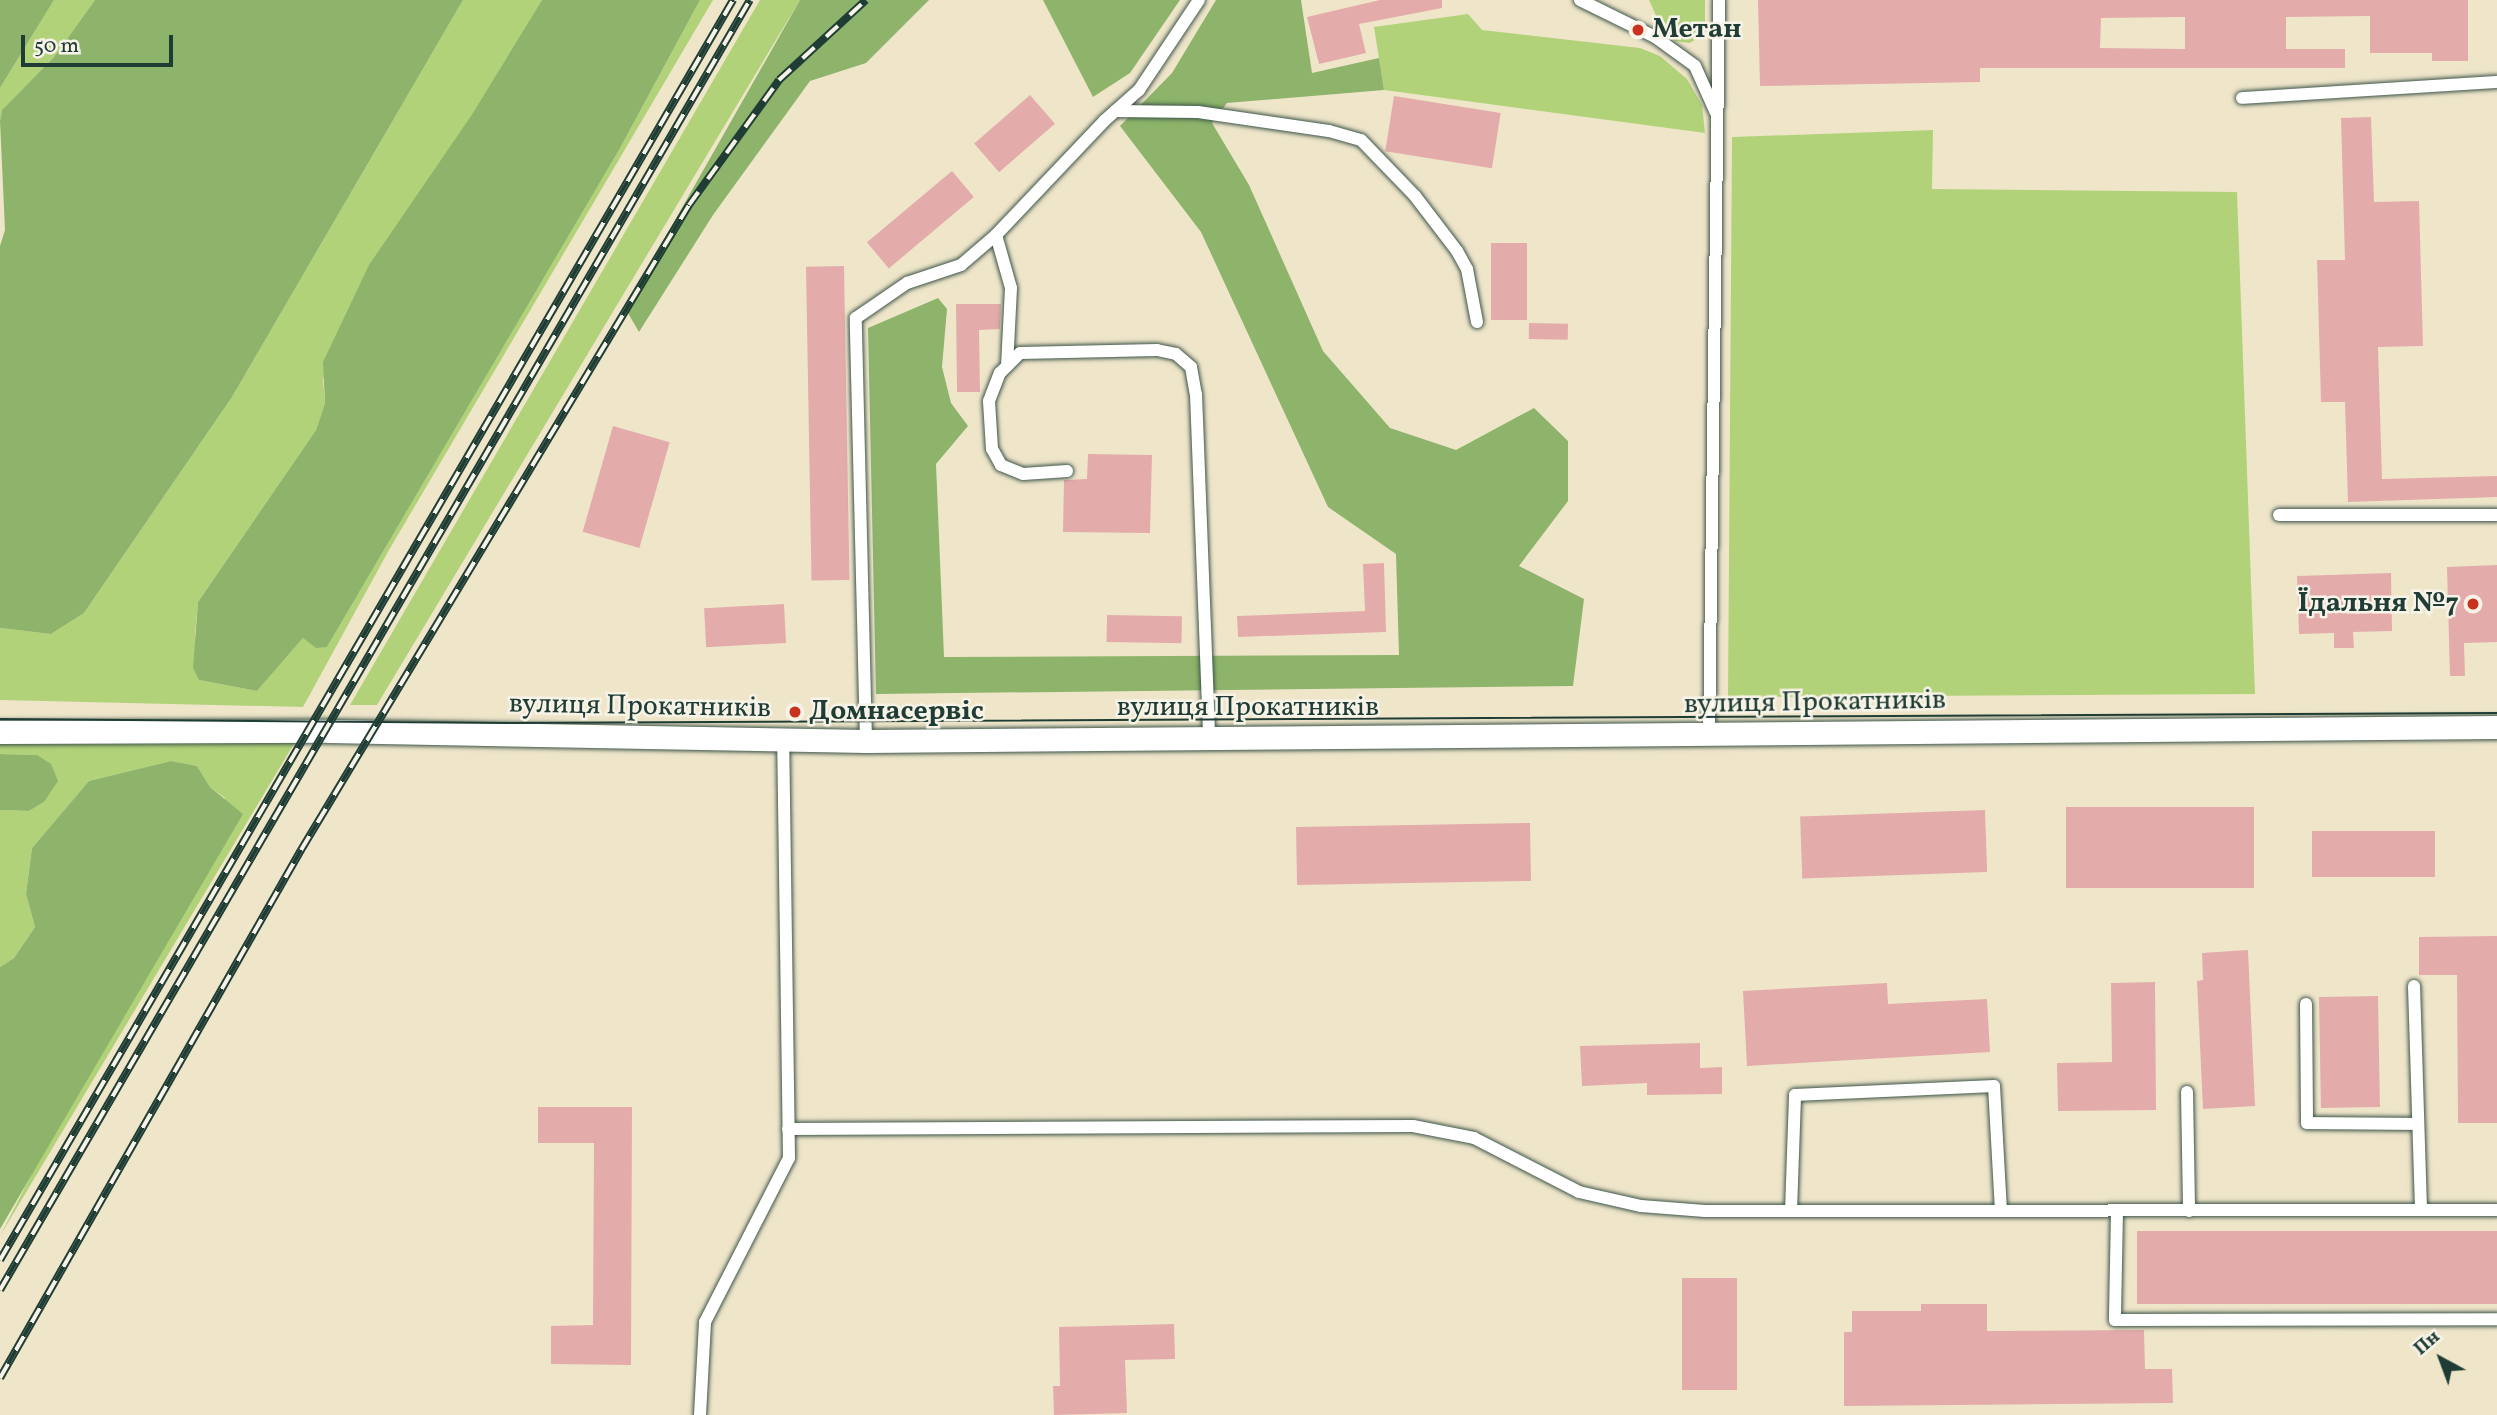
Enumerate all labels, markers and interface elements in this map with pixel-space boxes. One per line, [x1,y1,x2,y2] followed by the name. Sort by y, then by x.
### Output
[1652,13,1742,47] place label: Метан
[24,21,177,65] scale bar
[1630,22,1646,38] marker: Метан
[34,32,79,61] text: 50 m
[2298,587,2459,621] place label: Їдальня №7
[2465,596,2481,612] marker: Їдальня №7
[1684,684,1946,722] street label: вулиця Прокатників
[509,688,771,726] street label: вулиця Прокатників
[1117,691,1379,725] street label: вулиця Прокатників
[809,695,984,729] place label: Домнасервіс
[787,704,803,720] marker: Домнасервіс
[2406,1324,2476,1394] north arrow
[2409,1324,2446,1362] text: Пн

